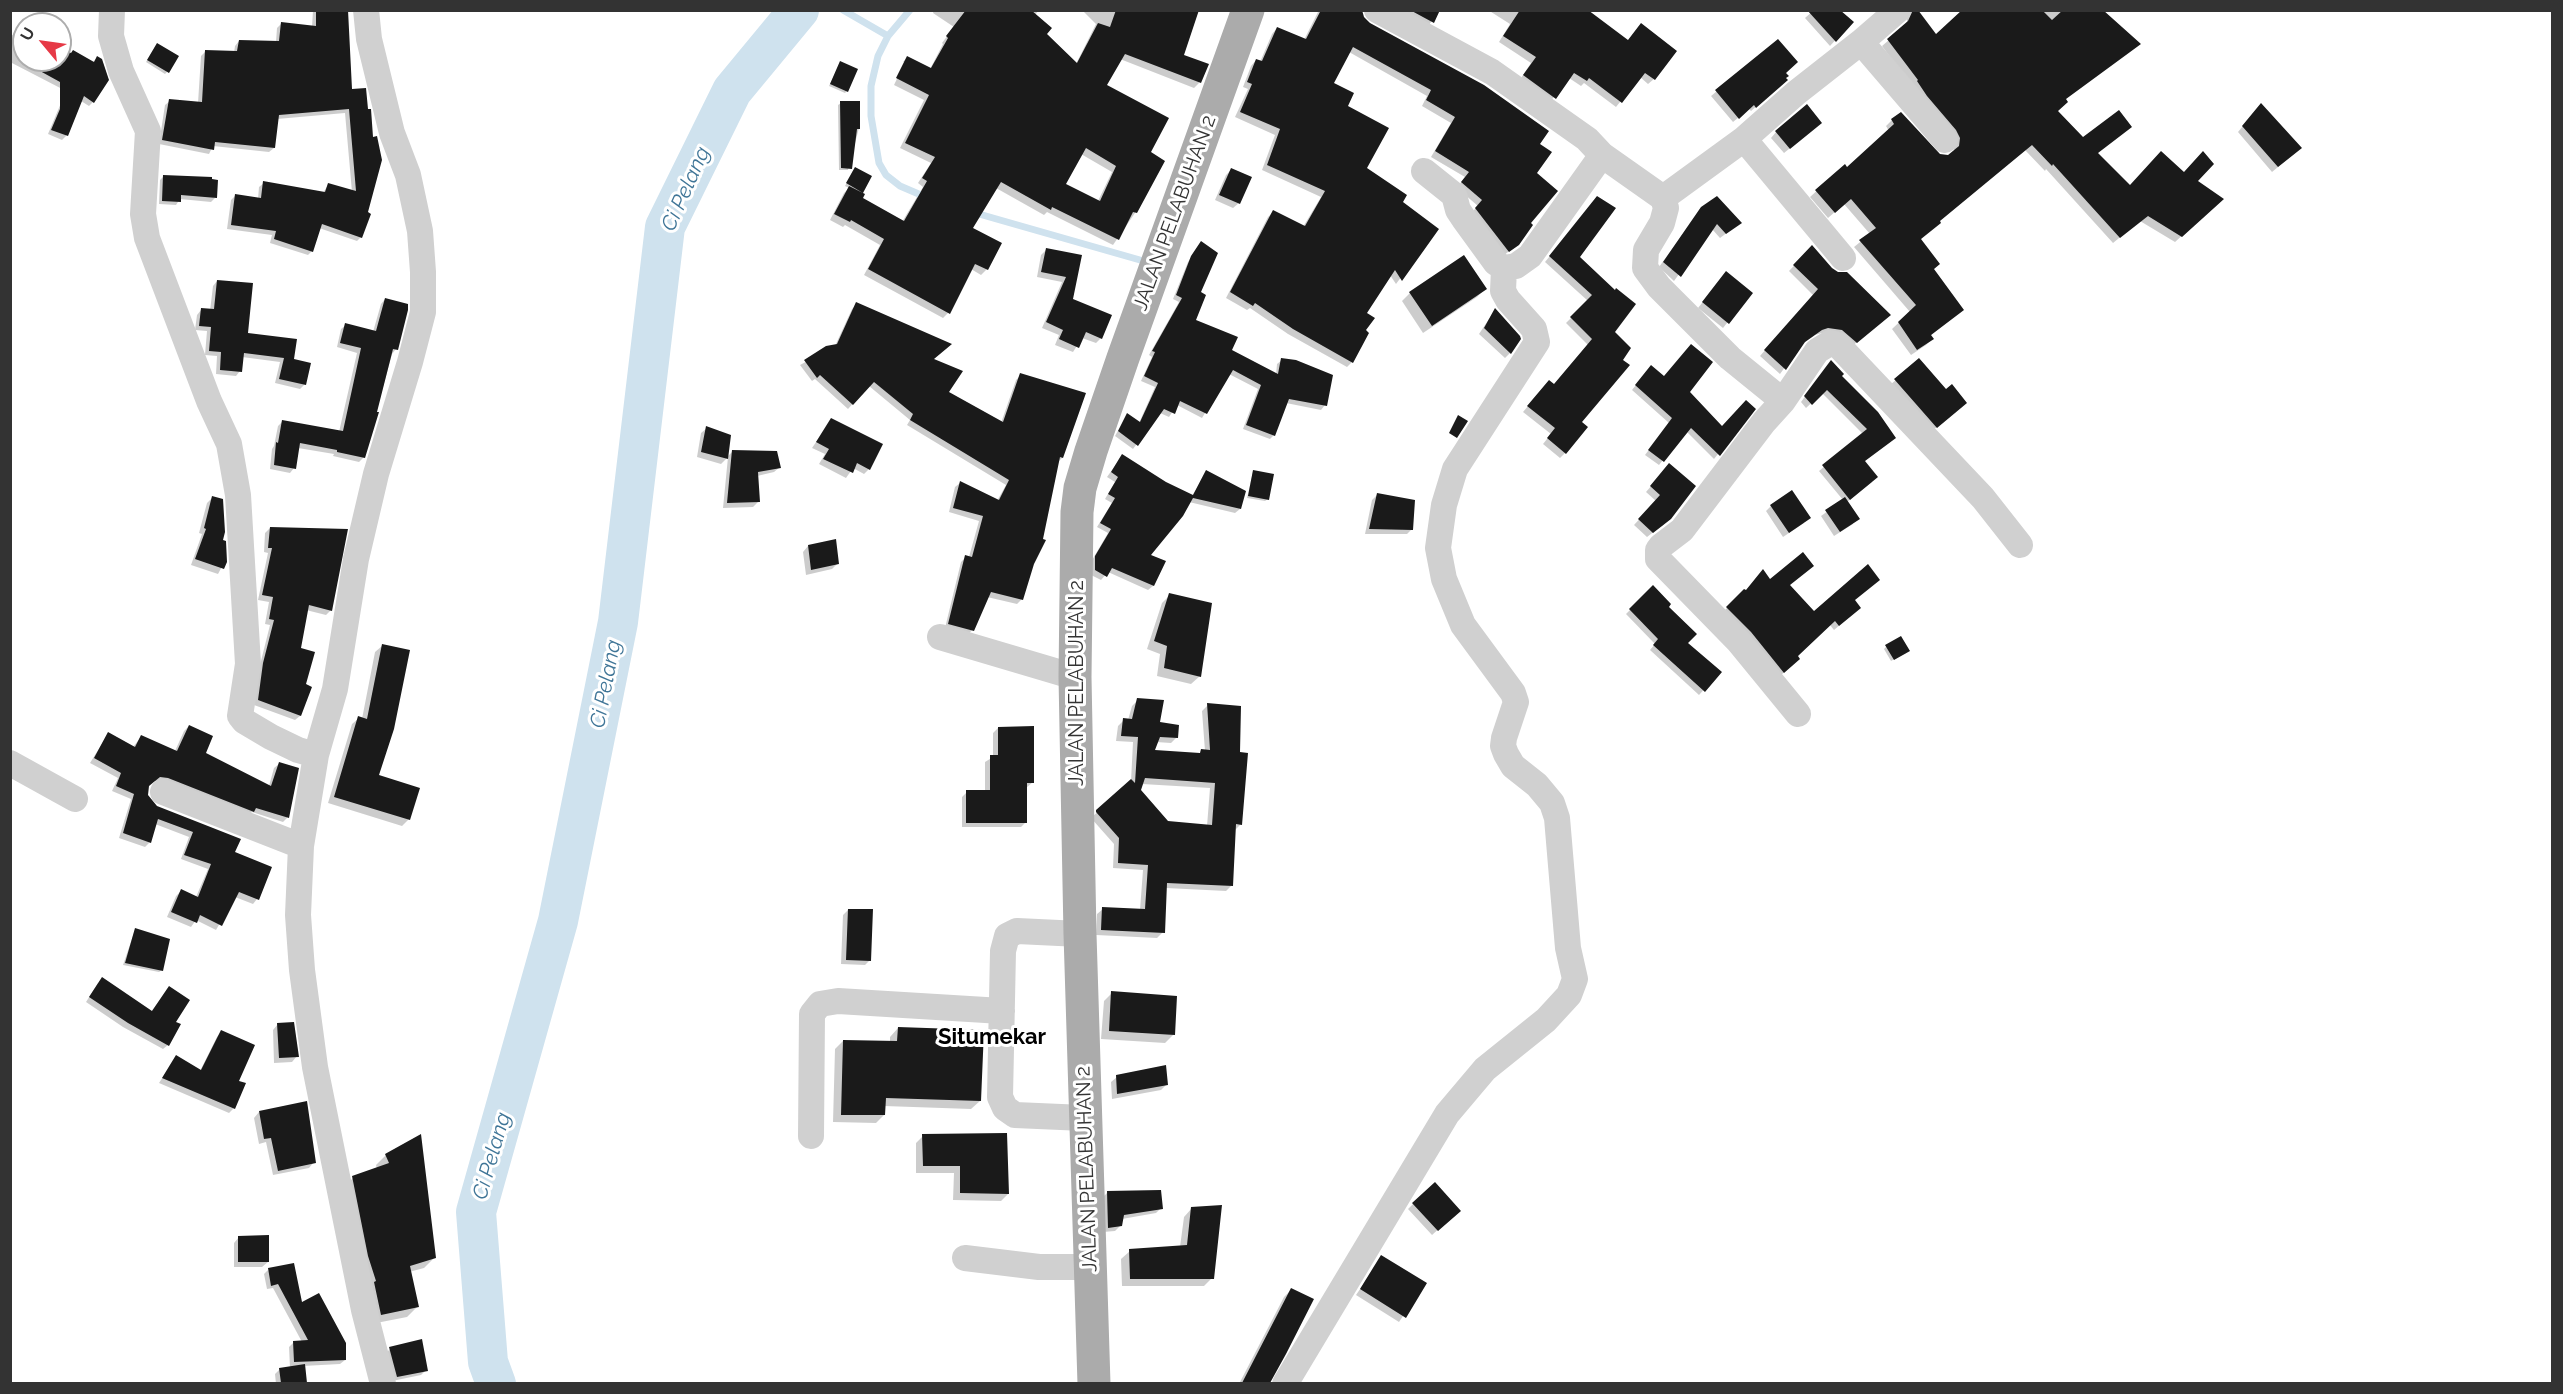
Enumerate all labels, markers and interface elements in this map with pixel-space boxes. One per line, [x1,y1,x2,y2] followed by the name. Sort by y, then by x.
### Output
[12,12,72,72] north arrow
[16,24,39,44] text: U
[1128,112,1222,314] street label: JALAN PELABUHAN 2
[656,143,716,235] water label: Ci Pelang
[1065,580,1089,786] street label: JALAN PELABUHAN 2
[585,638,627,730] water label: Ci Pelang
[938,1024,1046,1050] district label: Situmekar
[1071,1066,1103,1272] street label: JALAN PELABUHAN 2
[468,1110,516,1202] water label: Ci Pelang

